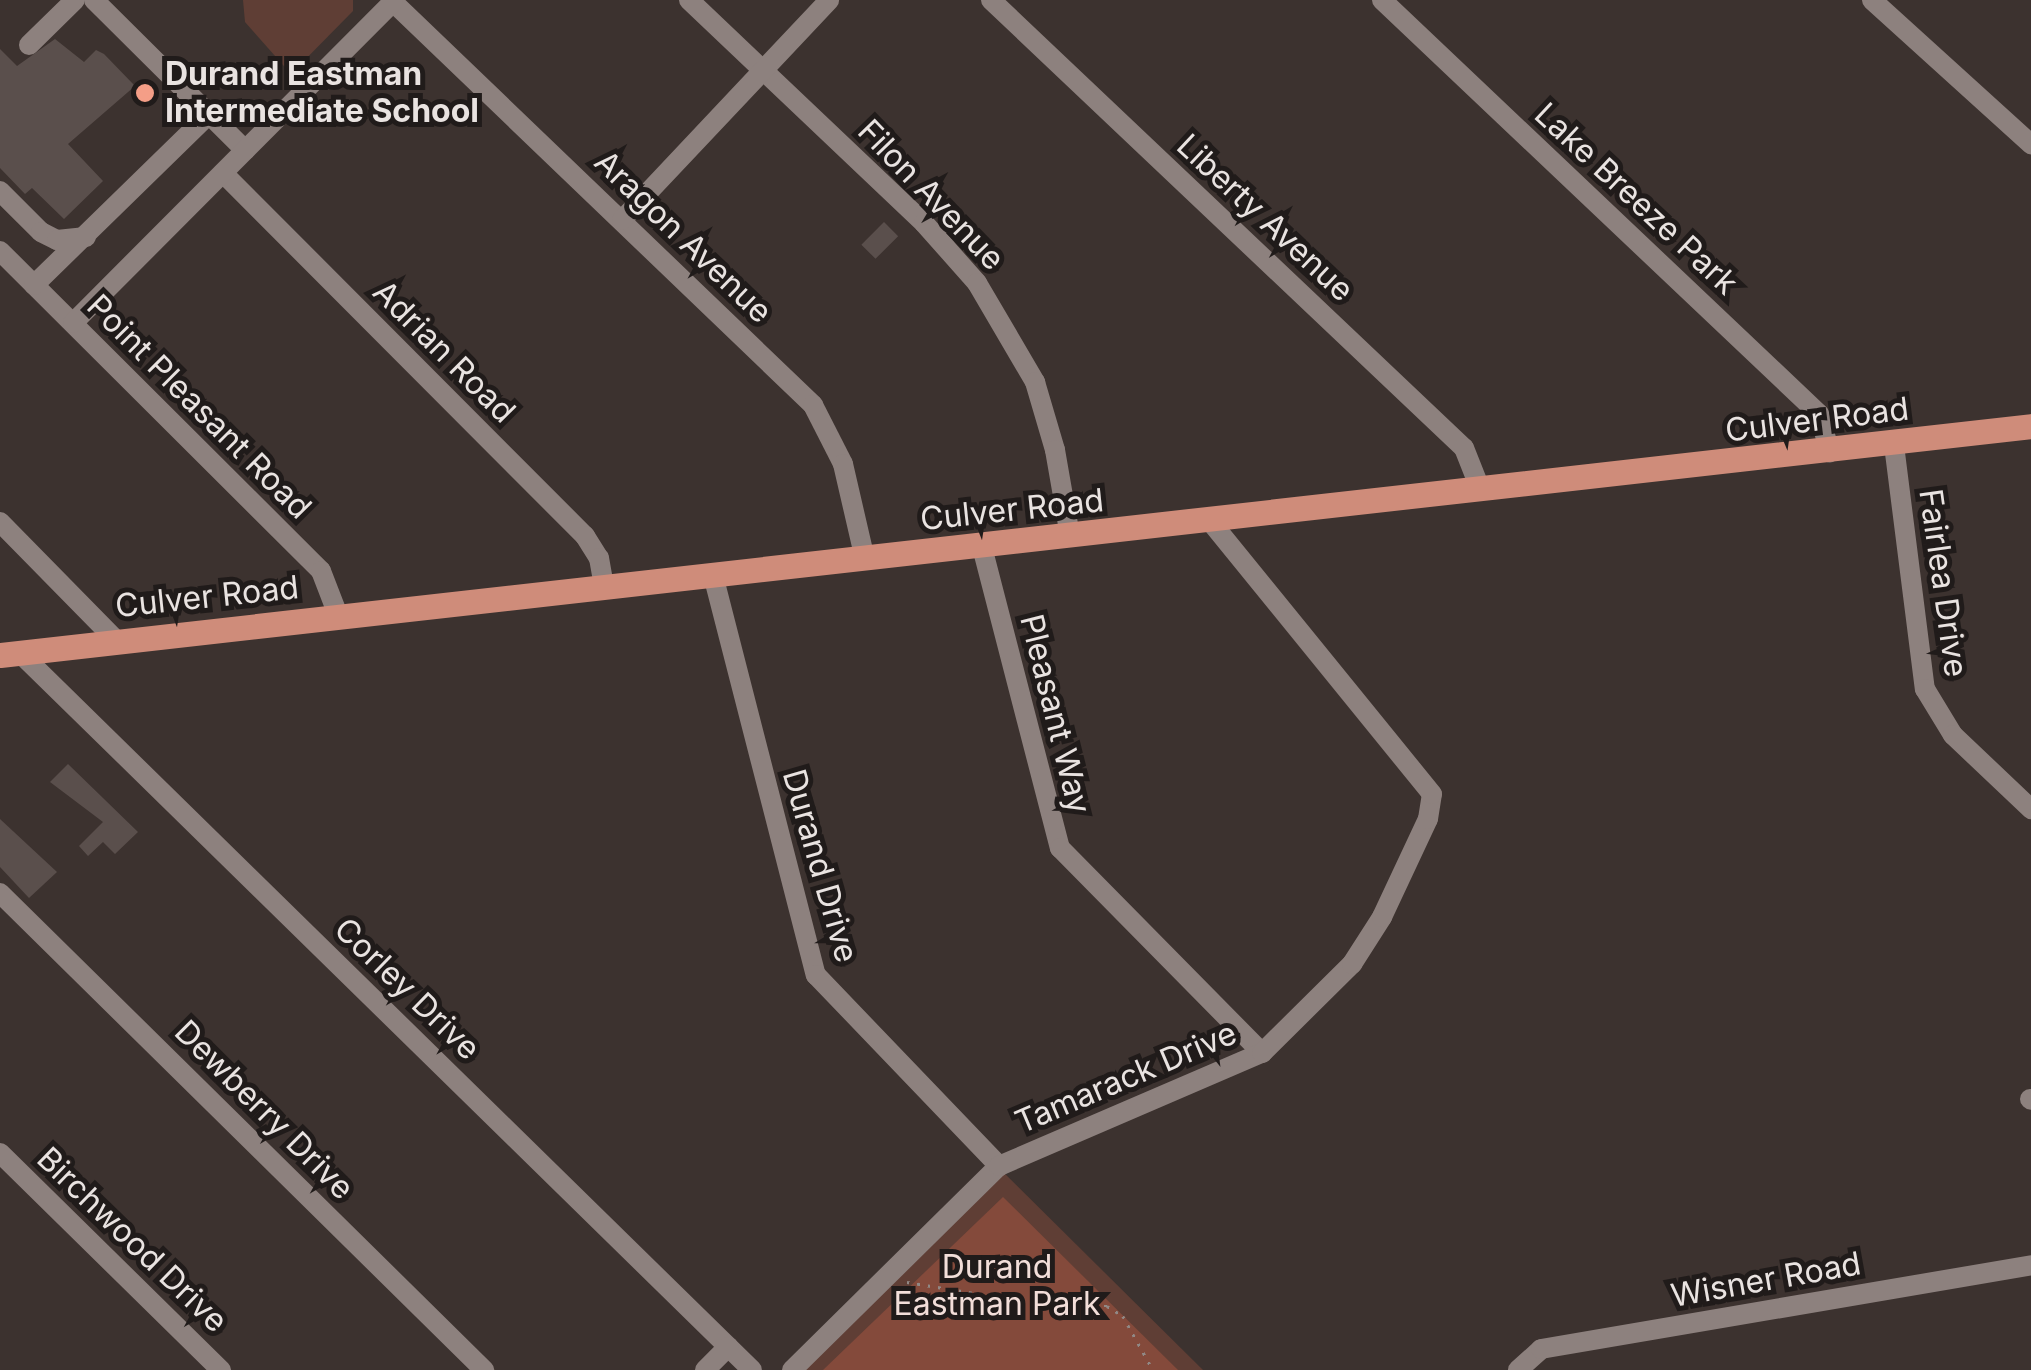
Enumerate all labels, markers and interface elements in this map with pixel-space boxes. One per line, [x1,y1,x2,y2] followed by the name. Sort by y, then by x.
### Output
[165,56,479,131] place label: Durand Eastman Intermediate School
[134,82,156,104] marker: Durand Eastman Intermediate School
[1527,95,1745,303] street label: Lake Breeze Park
[850,112,1012,278] street label: Filon Avenue
[1169,127,1361,309] street label: Liberty Avenue
[587,143,779,331] street label: Aragon Avenue
[365,273,523,431] street label: Adrian Road
[79,287,319,527] street label: Point Pleasant Road
[1723,390,1911,450] street label: Culver Road
[918,481,1106,539] street label: Culver Road
[1911,487,1975,679] street label: Fairlea Drive
[113,568,301,626] street label: Culver Road
[1012,611,1098,817] street label: Pleasant Way
[774,765,866,967] street label: Durand Drive
[326,910,488,1068] street label: Corley Drive
[167,1013,361,1207] street label: Dewberry Drive
[1010,1014,1242,1142] street label: Tamarack Drive
[29,1140,235,1340] street label: Birchwood Drive
[1668,1244,1864,1316] street label: Wisner Road
[894,1249,1100,1324] park label: Durand Eastman Park

